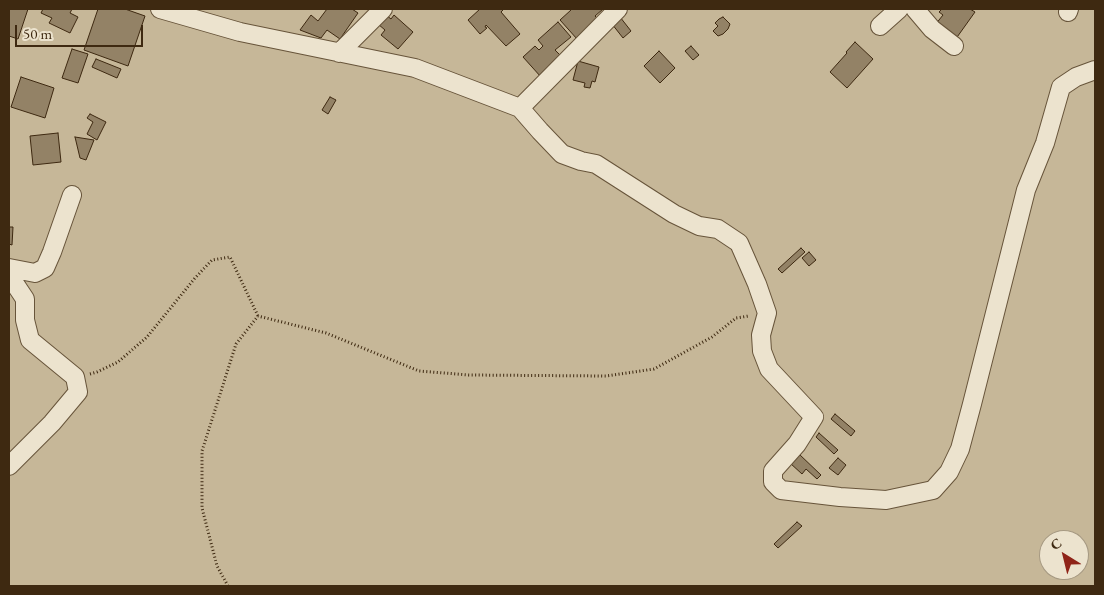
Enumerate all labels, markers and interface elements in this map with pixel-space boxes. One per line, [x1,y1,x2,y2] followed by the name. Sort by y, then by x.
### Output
[18,15,145,47] scale bar
[23,24,52,43] text: 50 m
[1039,530,1089,580] north arrow
[1046,533,1065,554] text: С

